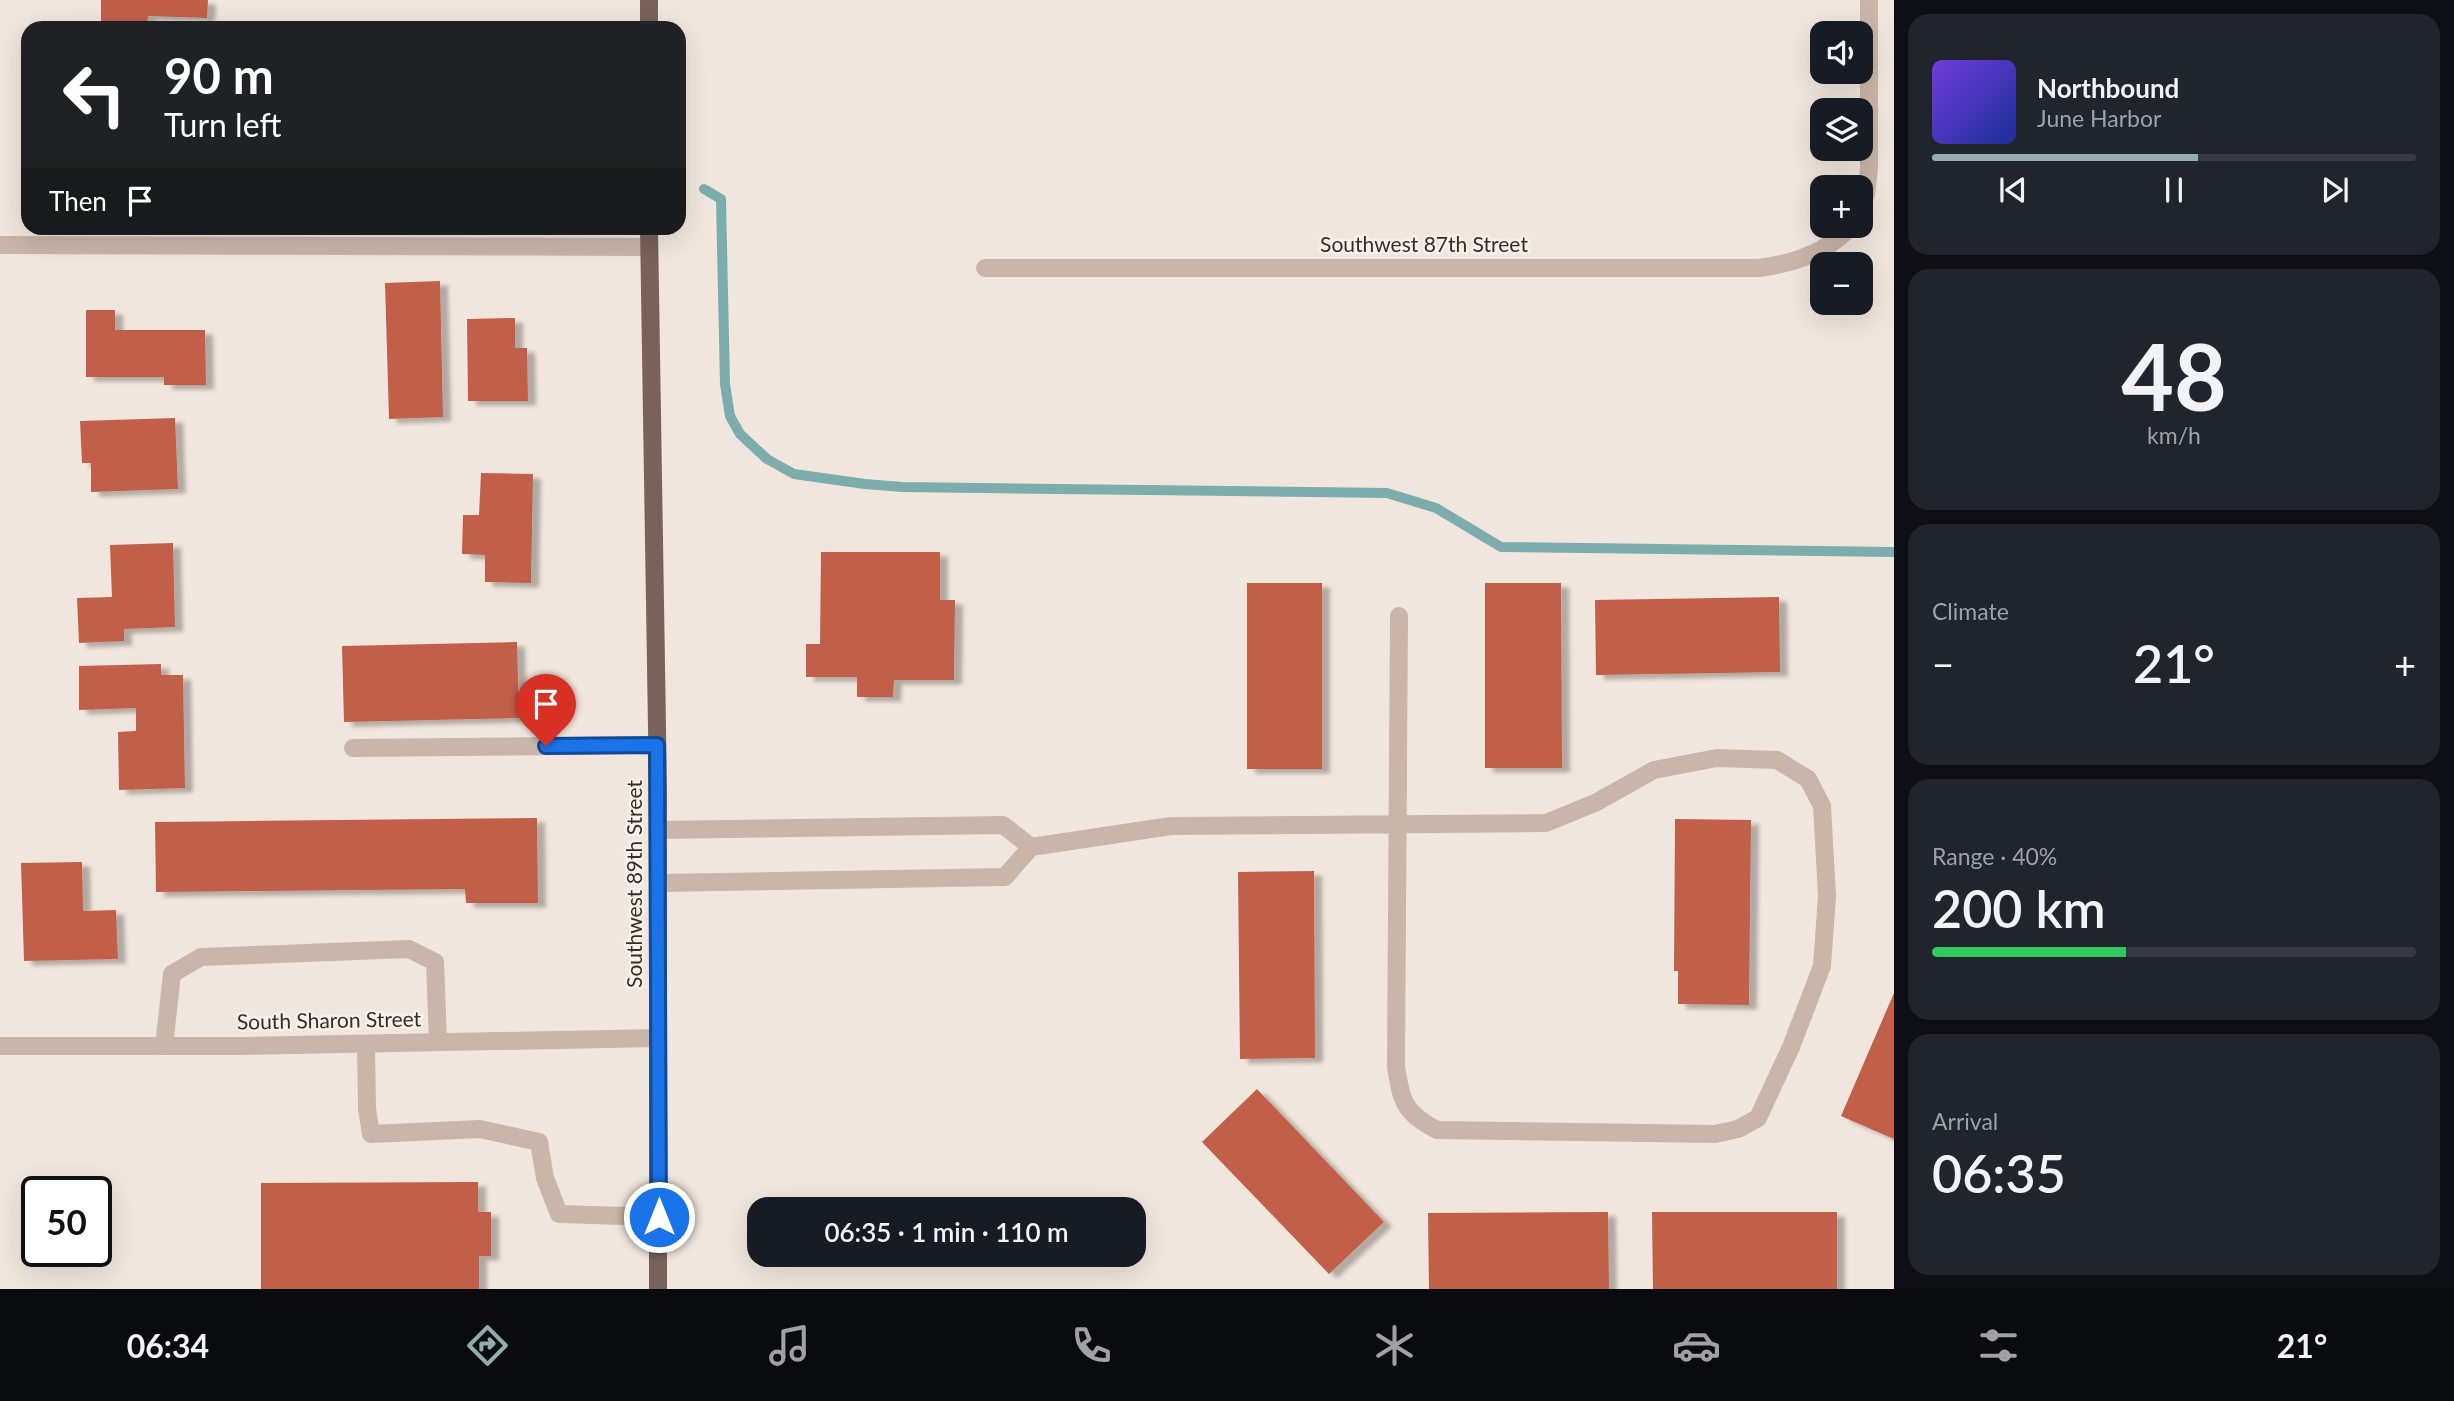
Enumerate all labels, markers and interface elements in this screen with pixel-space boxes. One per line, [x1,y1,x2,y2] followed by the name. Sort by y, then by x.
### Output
[1810,21,1873,315] map controls
[1810,21,1873,84] button: sound
[164,46,274,104] text: 90 m
[49,49,140,140] icon: left
[2037,72,2179,104] text: Northbound
[1810,98,1873,161] button: layers
[2037,104,2161,132] text: June Harbor
[164,105,281,144] text: Turn left
[1994,171,2032,209] icon: previous
[2155,171,2193,209] icon: pause
[2316,171,2354,209] icon: next
[1810,175,1873,238] button: +
[121,182,159,220] icon: arrive
[49,185,107,217] text: Then
[1320,231,1528,256] street label: Southwest 87th Street
[1810,252,1873,315] button: −
[2121,321,2227,430] text: 48
[2147,421,2201,449] text: km/h
[1932,597,2009,625] text: Climate
[2133,632,2215,694] text: 21°
[1932,641,1954,687] text: −
[2394,641,2416,687] text: +
[516,674,576,746] pin
[527,685,565,723] icon: arrive
[621,780,646,988] street label: Southwest 89th Street
[1932,842,2057,870] text: Range · 40%
[1932,877,2106,939] text: 200 km
[237,1005,422,1034] street label: South Sharon Street
[1932,1107,1998,1135] text: Arrival
[1932,1142,2066,1204] text: 06:35
[21,1176,112,1267] speed limit sign: 50
[622,1180,696,1254] position arrow
[824,1216,1069,1248] text: 06:35 · 1 min · 110 m
[463,1321,512,1370] icon: directions
[765,1321,814,1370] icon: music
[1067,1321,1116,1370] icon: phone
[1370,1321,1419,1370] icon: climate
[1672,1321,1721,1370] icon: car
[1974,1321,2023,1370] icon: filters
[127,1326,209,1365] text: 06:34
[2277,1326,2327,1365] text: 21°

